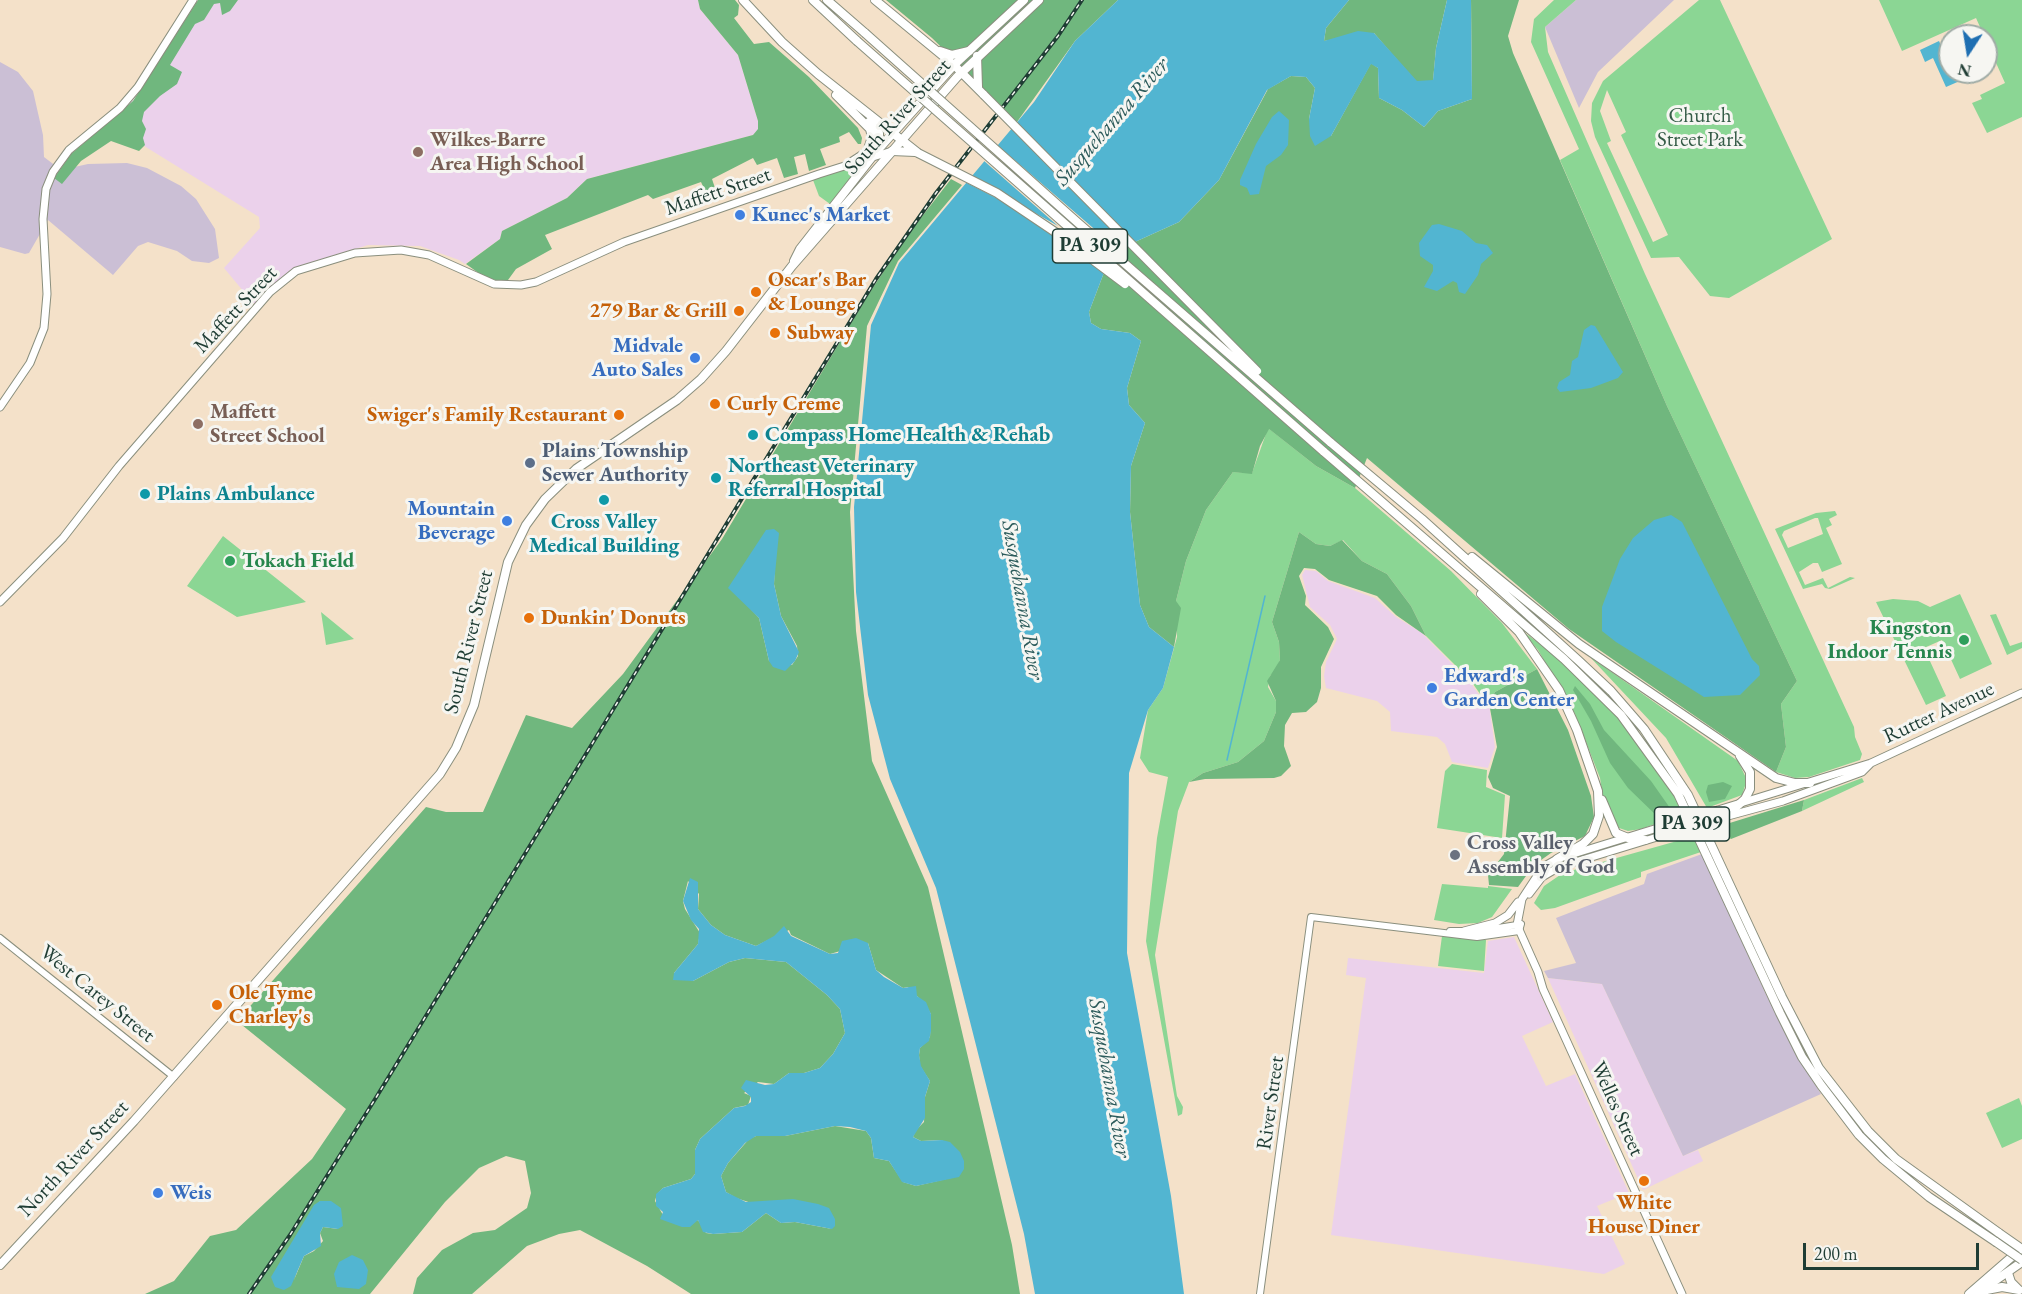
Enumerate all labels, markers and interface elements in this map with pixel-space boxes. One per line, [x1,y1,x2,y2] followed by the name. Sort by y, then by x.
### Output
[1938,24,1998,84] north arrow
[1049,53,1175,191] water label: Susquehanna River
[839,54,957,180] street label: South River Street
[1956,59,1973,82] text: N
[1657,103,1743,153] park label: Church Street Park
[430,127,584,177] place label: Wilkes-Barre Area High School
[411,145,425,159] marker: Wilkes-Barre Area High School
[662,162,774,222] street label: Maffett Street
[752,202,890,228] place label: Kunec's Market
[733,208,747,222] marker: Kunec's Market
[1052,229,1128,263] road number: PA 309
[189,261,283,359] street label: Maffett Street
[768,267,866,317] place label: Oscar's Bar & Lounge
[749,285,763,299] marker: Oscar's Bar & Lounge
[589,298,727,324] place label: 279 Bar & Grill
[732,304,746,318] marker: 279 Bar & Grill
[787,320,854,346] place label: Subway
[768,326,782,340] marker: Subway
[592,333,683,383] place label: Midvale Auto Sales
[688,351,702,365] marker: Midvale Auto Sales
[727,391,840,417] place label: Curly Creme
[708,397,722,411] marker: Curly Creme
[210,399,325,449] place label: Maffett Street School
[367,402,607,428] place label: Swiger's Family Restaurant
[612,408,626,422] marker: Swiger's Family Restaurant
[191,417,205,431] marker: Maffett Street School
[765,422,1050,448] place label: Compass Home Health & Rehab
[746,428,760,442] marker: Compass Home Health & Rehab
[542,438,688,488] place label: Plains Township Sewer Authority
[728,453,914,503] place label: Northeast Veterinary Referral Hospital
[523,456,537,470] marker: Plains Township Sewer Authority
[709,471,723,485] marker: Northeast Veterinary Referral Hospital
[157,481,315,507] place label: Plains Ambulance
[138,487,152,501] marker: Plains Ambulance
[597,493,611,507] marker: Cross Valley Medical Building
[407,496,495,546] place label: Mountain Beverage
[529,509,679,559] place label: Cross Valley Medical Building
[500,514,514,528] marker: Mountain Beverage
[995,518,1049,682] water label: Susquehanna River
[242,548,354,574] place label: Tokach Field
[223,554,237,568] marker: Tokach Field
[439,568,499,716] street label: South River Street
[541,605,686,631] place label: Dunkin' Donuts
[522,611,536,625] marker: Dunkin' Donuts
[1828,615,1952,665] place label: Kingston Indoor Tennis
[1957,633,1971,647] marker: Kingston Indoor Tennis
[1444,663,1574,713] place label: Edward's Garden Center
[1880,676,1998,750] street label: Rutter Avenue
[1425,681,1439,695] marker: Edward's Garden Center
[1654,807,1730,841] road number: PA 309
[1467,830,1615,880] place label: Cross Valley Assembly of God
[1448,848,1462,862] marker: Cross Valley Assembly of God
[34,940,160,1048] street label: West Carey Street
[229,980,313,1030] place label: Ole Tyme Charley's
[1082,996,1136,1160] water label: Susquehanna River
[210,998,224,1012] marker: Ole Tyme Charley's
[1252,1055,1290,1151] street label: River Street
[1585,1058,1649,1160] street label: Welles Street
[14,1096,134,1222] street label: North River Street
[1637,1174,1651,1188] marker: White House Diner
[170,1180,211,1206] place label: Weis
[151,1186,165,1200] marker: Weis
[1588,1190,1700,1240] place label: White House Diner
[1806,1231,1982,1269] scale bar
[1814,1242,1858,1265] text: 200 m

